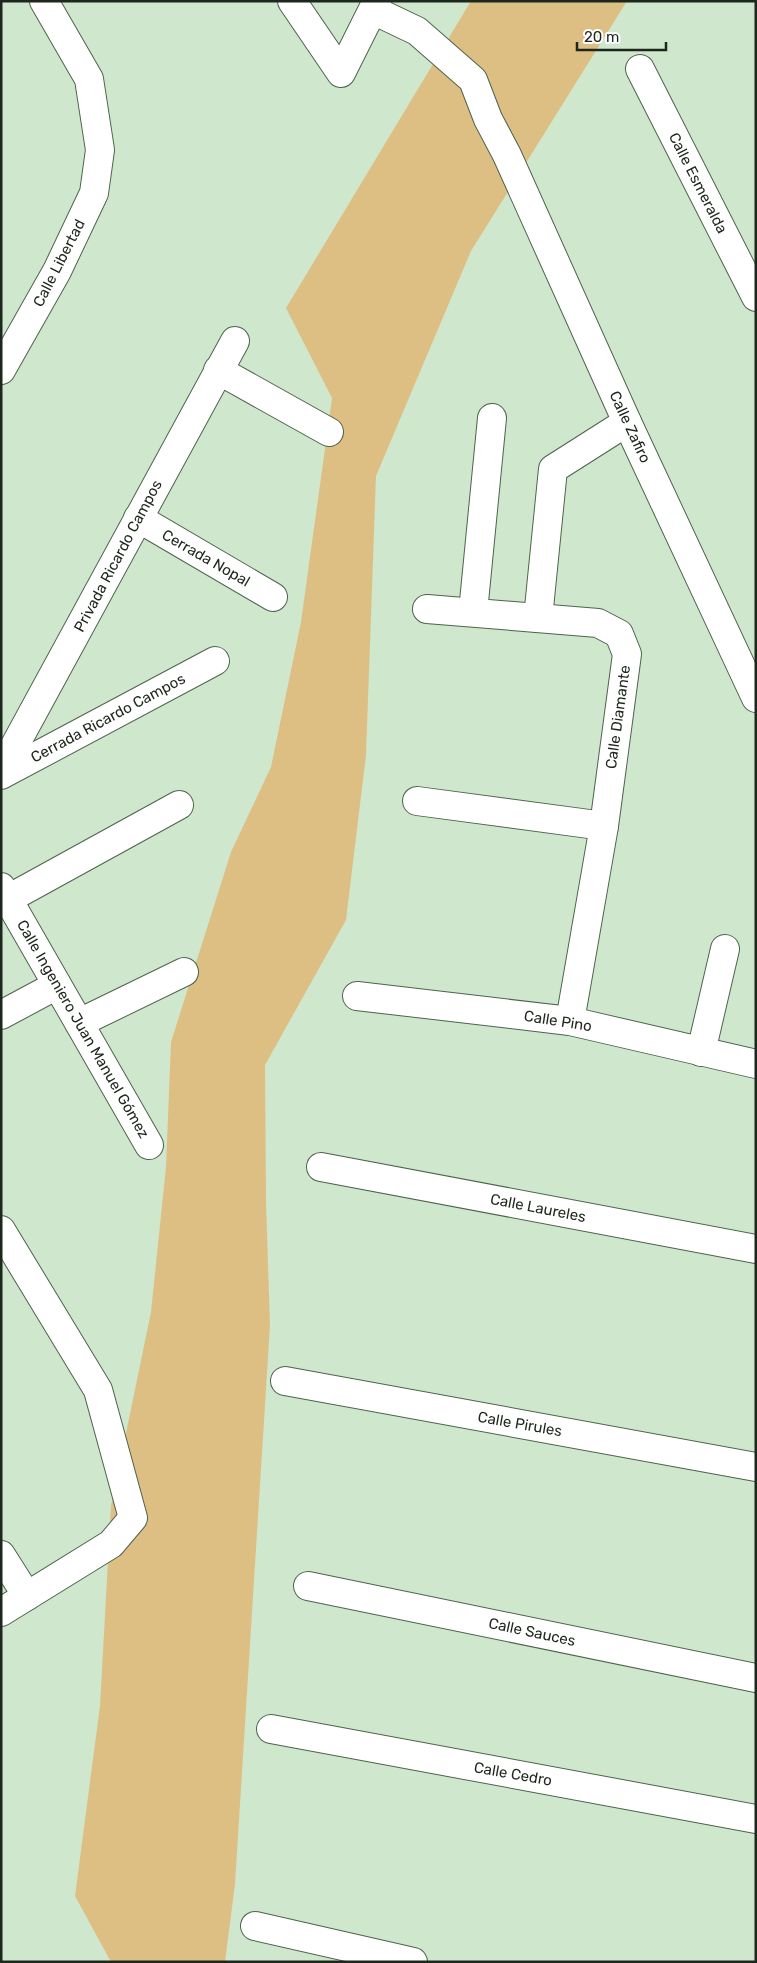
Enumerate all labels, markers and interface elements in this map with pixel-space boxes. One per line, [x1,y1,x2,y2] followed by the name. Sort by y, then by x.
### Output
[577,20,666,52] scale bar
[584,28,619,46] text: 20 m
[665,130,731,236] street label: Calle Esmeralda
[29,216,89,310] street label: Calle Libertad
[606,388,654,466] street label: Calle Zafiro
[70,477,166,635] street label: Privada Ricardo Campos
[159,526,253,590] street label: Cerrada Nopal
[602,664,634,770] street label: Calle Diamante
[28,669,189,766] street label: Cerrada Ricardo Campos
[13,917,153,1142] street label: Calle Ingeniero Juan Manuel Gómez
[523,1007,593,1035] street label: Calle Pino
[489,1190,588,1226] street label: Calle Laureles
[476,1408,564,1440] street label: Calle Pirules
[487,1614,578,1650] street label: Calle Sauces
[472,1758,554,1790] street label: Calle Cedro

